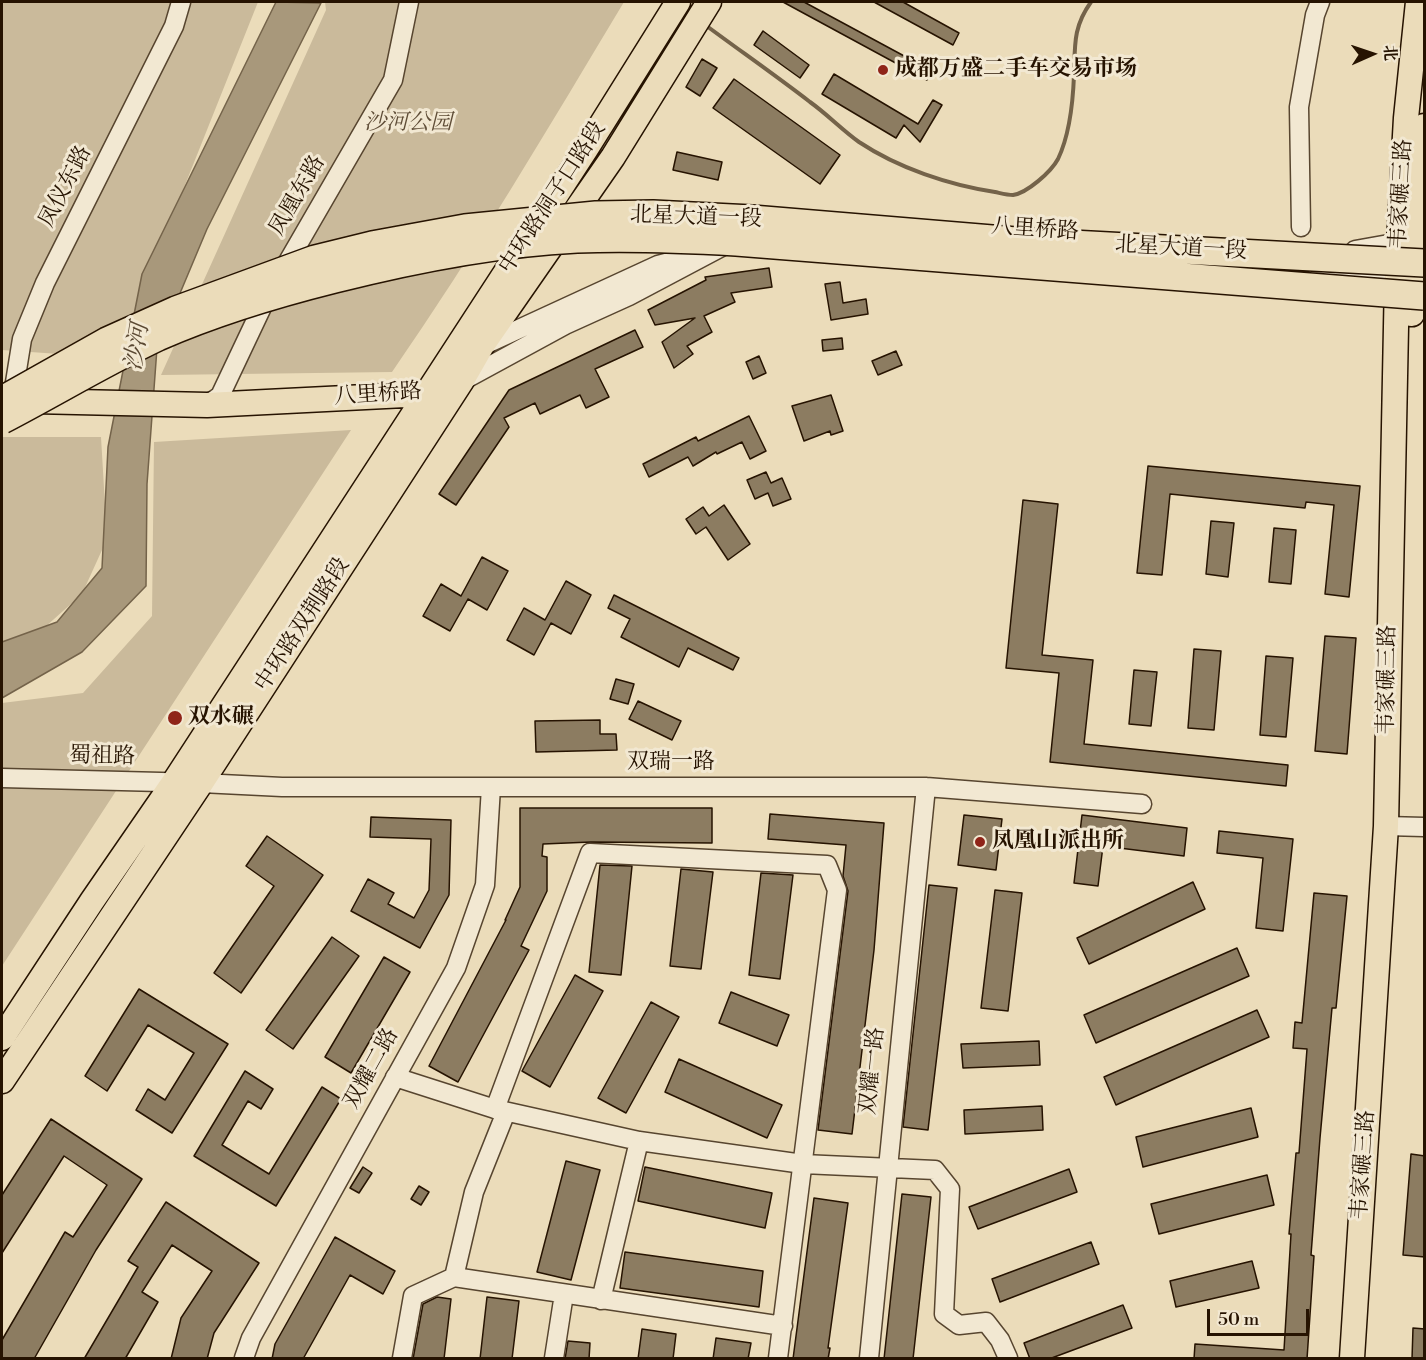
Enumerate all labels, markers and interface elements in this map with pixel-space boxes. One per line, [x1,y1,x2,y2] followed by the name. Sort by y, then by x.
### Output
[1342,24,1402,84] north arrow
[1380,45,1400,62] text: 北
[895,57,1137,83] place label: 成都万盛二手车交易市场
[876,63,890,77] marker: 成都万盛二手车交易市场
[364,111,452,137] park label: 沙河公园
[494,117,612,279] street label: 中环路洞子口路段
[1386,138,1418,250] street label: 韦家碾三路
[34,142,98,232] street label: 凤仪东路
[265,151,331,241] street label: 凤凰东路
[630,203,762,233] street label: 北星大道一段
[990,214,1080,246] street label: 八里桥路
[1114,232,1248,266] street label: 北星大道一段
[120,321,156,373] water label: 沙河
[333,379,423,411] street label: 八里桥路
[250,553,356,697] street label: 中环路双荆路段
[1374,625,1402,735] street label: 韦家碾三路
[188,705,254,731] place label: 双水碾
[166,709,184,727] marker: 双水碾
[69,743,135,771] street label: 蜀祖路
[627,750,715,776] street label: 双瑞一路
[992,829,1124,855] place label: 凤凰山派出所
[973,835,987,849] marker: 凤凰山派出所
[339,1024,405,1114] street label: 双耀二路
[855,1026,891,1116] street label: 双耀一路
[1347,1109,1381,1221] street label: 韦家碾三路
[1210,1297,1312,1335] scale bar
[1218,1308,1259,1331] text: 50 m

